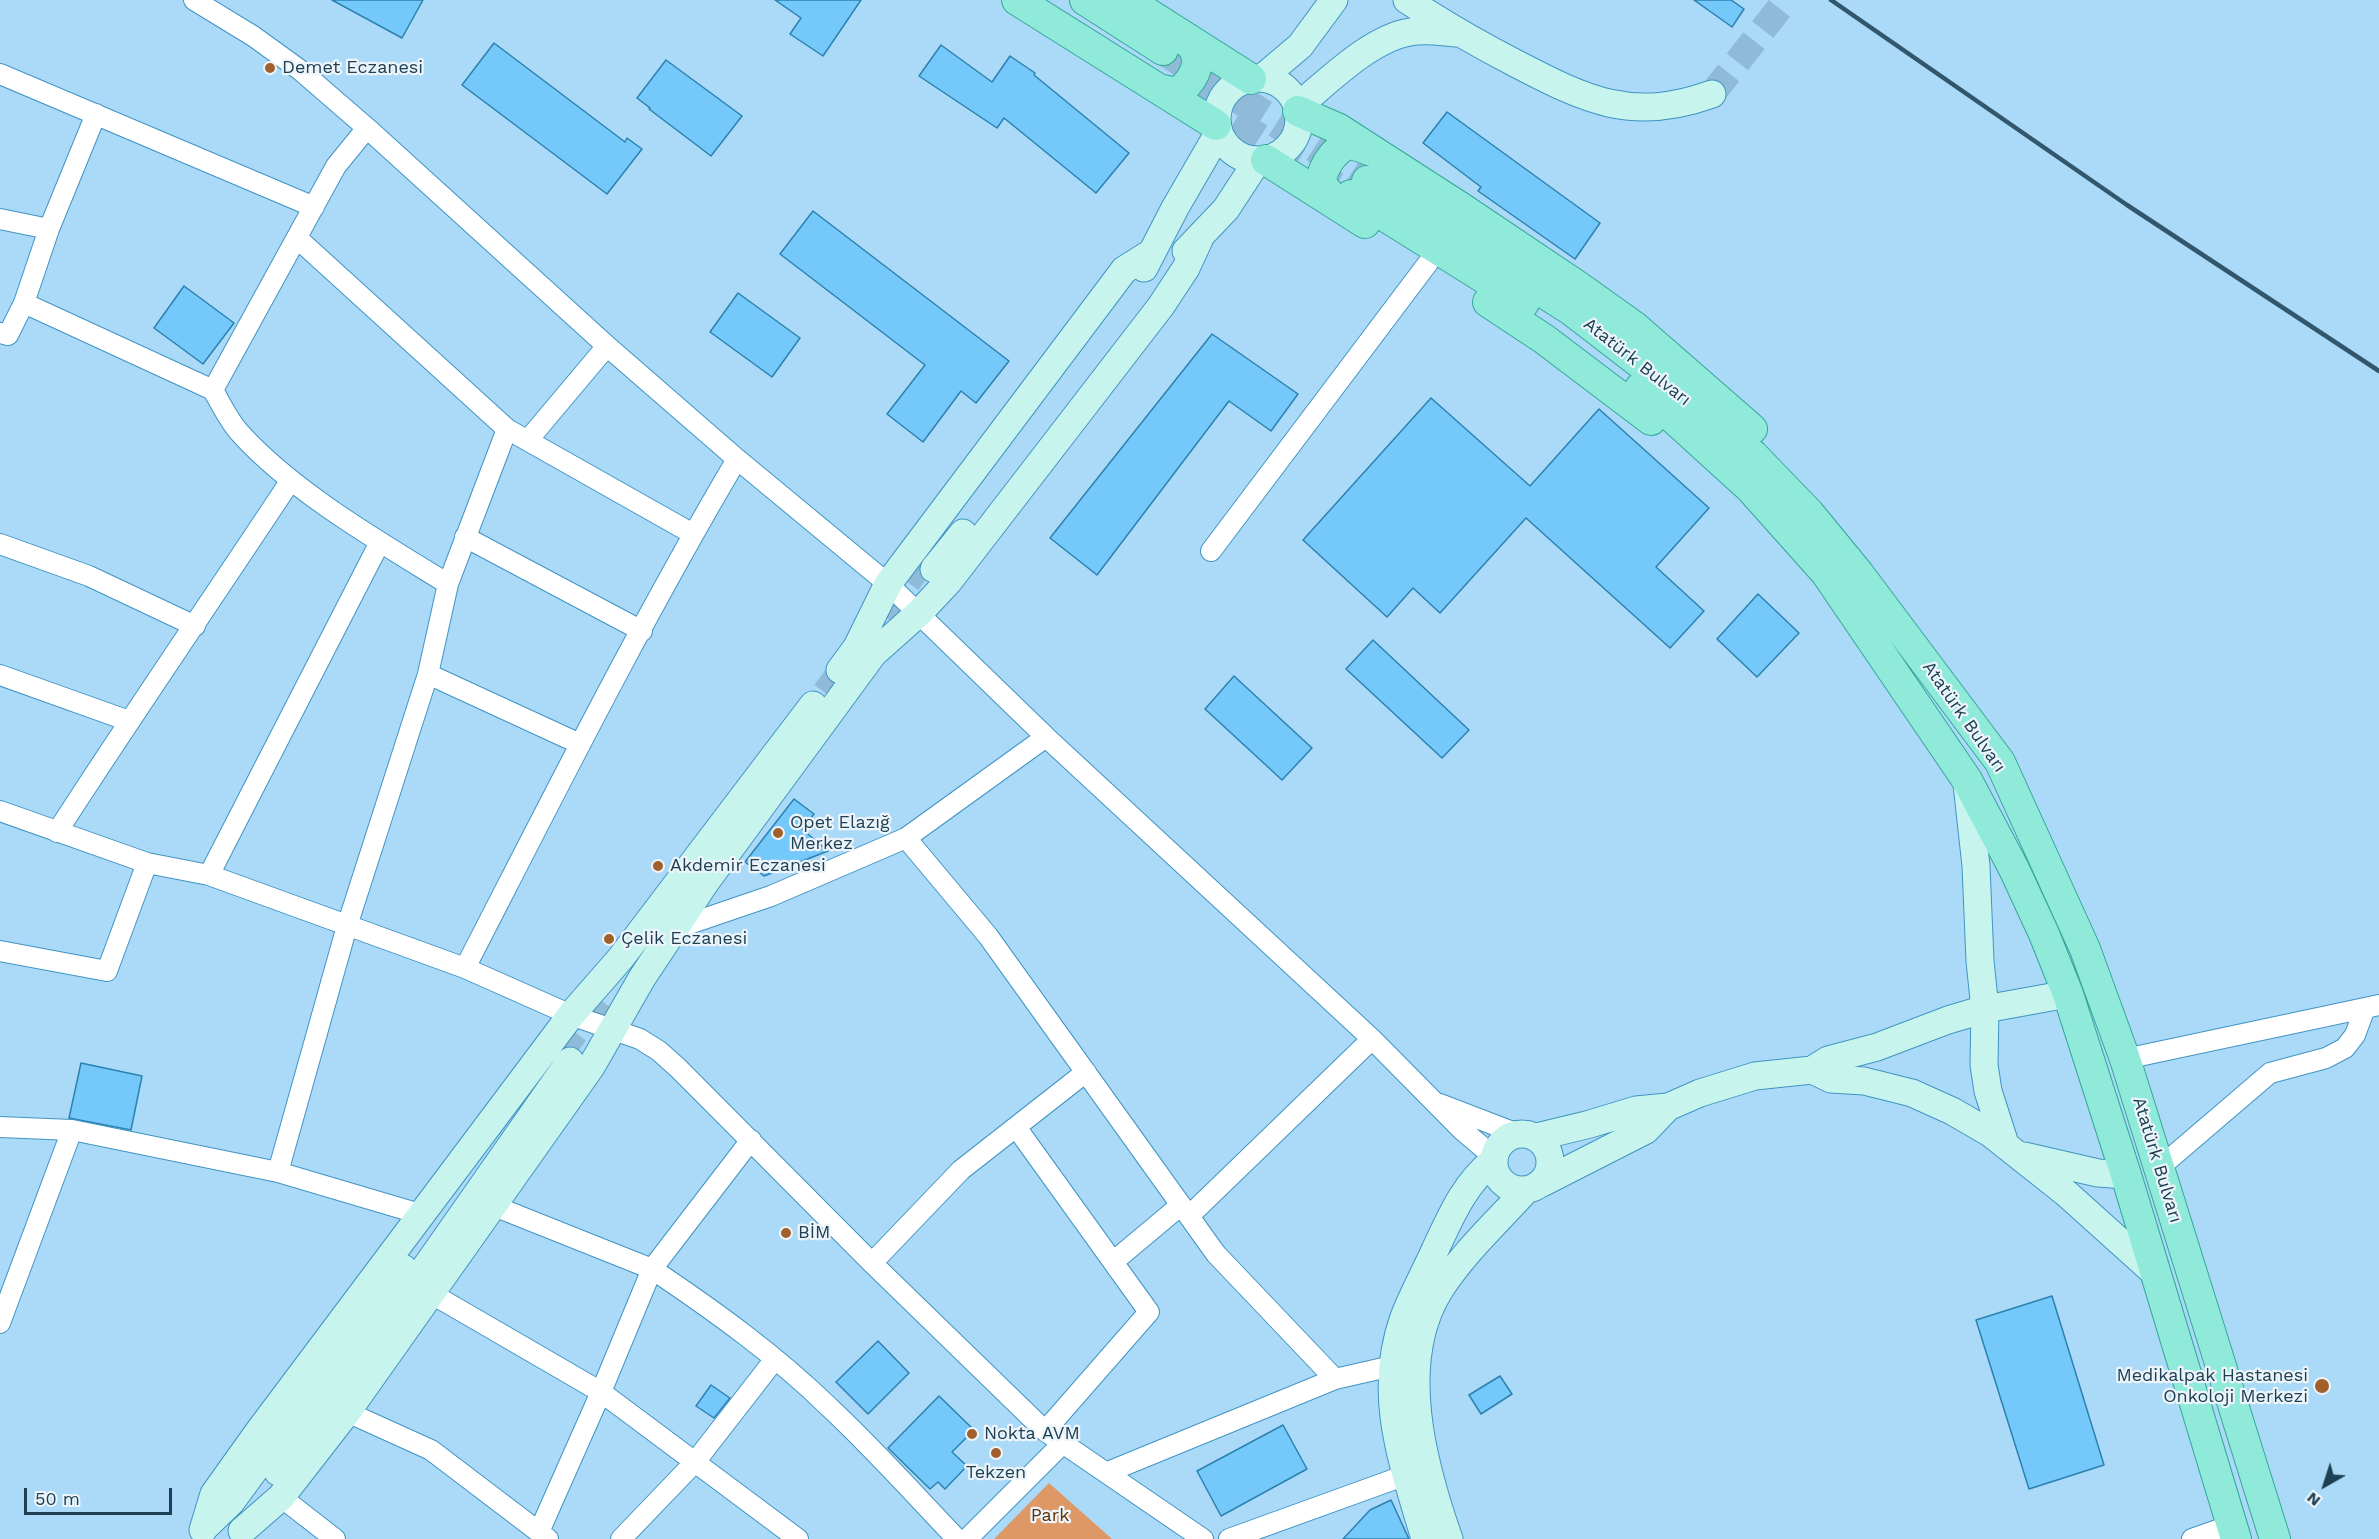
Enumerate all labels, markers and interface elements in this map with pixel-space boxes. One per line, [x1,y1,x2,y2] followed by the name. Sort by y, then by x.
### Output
[282,57,423,79] place label: Demet Eczanesi
[263,61,277,75] marker: Demet Eczanesi
[1579,313,1695,411] street label: Atatürk Bulvarı
[1918,657,2010,777] street label: Atatürk Bulvarı
[790,812,890,854] place label: Opet Elazığ Merkez
[771,826,785,840] marker: Opet Elazığ Merkez
[670,855,826,877] place label: Akdemir Eczanesi
[651,859,665,873] marker: Akdemir Eczanesi
[621,928,747,950] place label: Çelik Eczanesi
[602,932,616,946] marker: Çelik Eczanesi
[2128,1094,2186,1226] street label: Atatürk Bulvarı
[798,1222,830,1244] place label: BİM
[779,1226,793,1240] marker: BİM
[2116,1365,2308,1408] place label: Medikalpak Hastanesi Onkoloji Merkezi
[2313,1377,2331,1395] marker: Medikalpak Hastanesi Onkoloji Merkezi
[984,1423,1080,1445] place label: Nokta AVM
[965,1427,979,1441] marker: Nokta AVM
[989,1446,1003,1460] marker: Tekzen
[2295,1455,2355,1515] north arrow
[966,1462,1026,1484] place label: Tekzen
[27,1476,176,1514] scale bar
[35,1488,80,1509] text: 50 m
[2303,1488,2324,1510] text: N
[1031,1505,1069,1527] park label: Park

